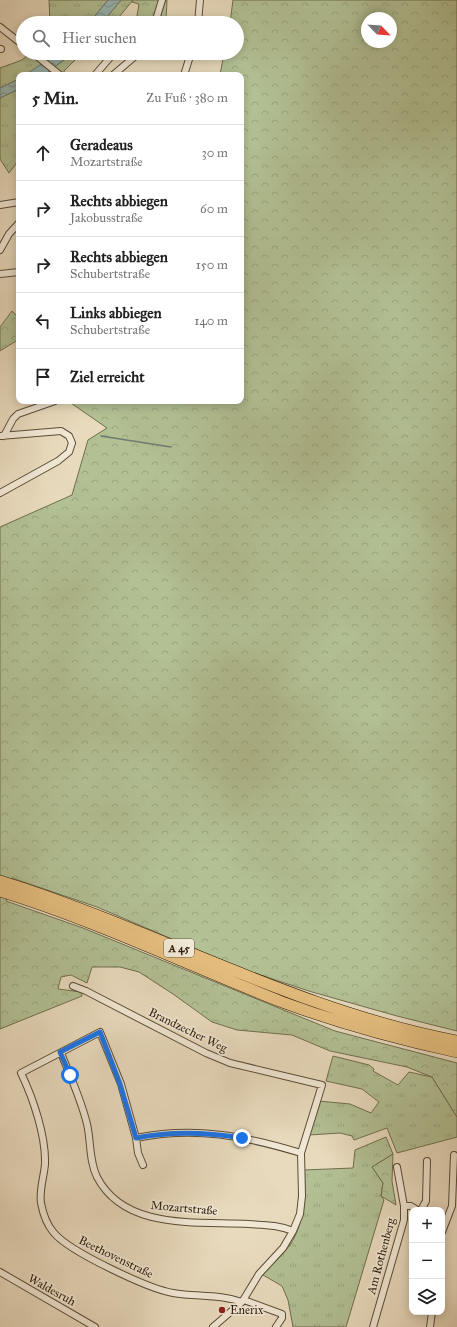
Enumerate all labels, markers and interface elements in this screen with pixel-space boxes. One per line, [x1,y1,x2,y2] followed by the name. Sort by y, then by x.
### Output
[361,12,397,48] north arrow
[16,16,244,60] search box
[30,27,52,49] icon: search
[62,29,137,47] text: Hier suchen
[32,88,79,109] text: 5 Min.
[146,90,228,106] text: Zu Fuß · 380 m
[70,136,133,154] text: Geradeaus
[32,142,54,164] icon: ahead
[202,145,228,161] text: 30 m
[70,154,143,170] text: Mozartstraße
[70,192,168,210] text: Rechts abbiegen
[32,198,54,220] icon: right
[200,201,228,217] text: 60 m
[70,210,143,226] text: Jakobusstraße
[70,248,168,266] text: Rechts abbiegen
[32,254,54,276] icon: right
[196,257,228,273] text: 150 m
[70,266,150,282] text: Schubertstraße
[70,304,162,322] text: Links abbiegen
[32,310,54,332] icon: left
[194,313,228,329] text: 140 m
[70,322,150,338] text: Schubertstraße
[32,366,54,388] icon: arrive
[70,368,145,386] text: Ziel erreicht
[164,939,194,957] road number: A 45
[146,1005,230,1056] street label: Brandzecher Weg
[61,1066,79,1084] route start
[233,1129,251,1147] route end
[150,1198,218,1218] street label: Mozartstraße
[409,1207,445,1315] map controls
[409,1207,445,1243] button: +
[364,1216,399,1297] street label: Am Rothenberg
[76,1233,156,1281] street label: Beethovenstraße
[409,1243,445,1279] button: −
[26,1271,78,1309] street label: Waldesruh
[409,1279,445,1315] button: layers
[230,1303,264,1317] place label: Enerix
[217,1305,227,1315] marker: Enerix

